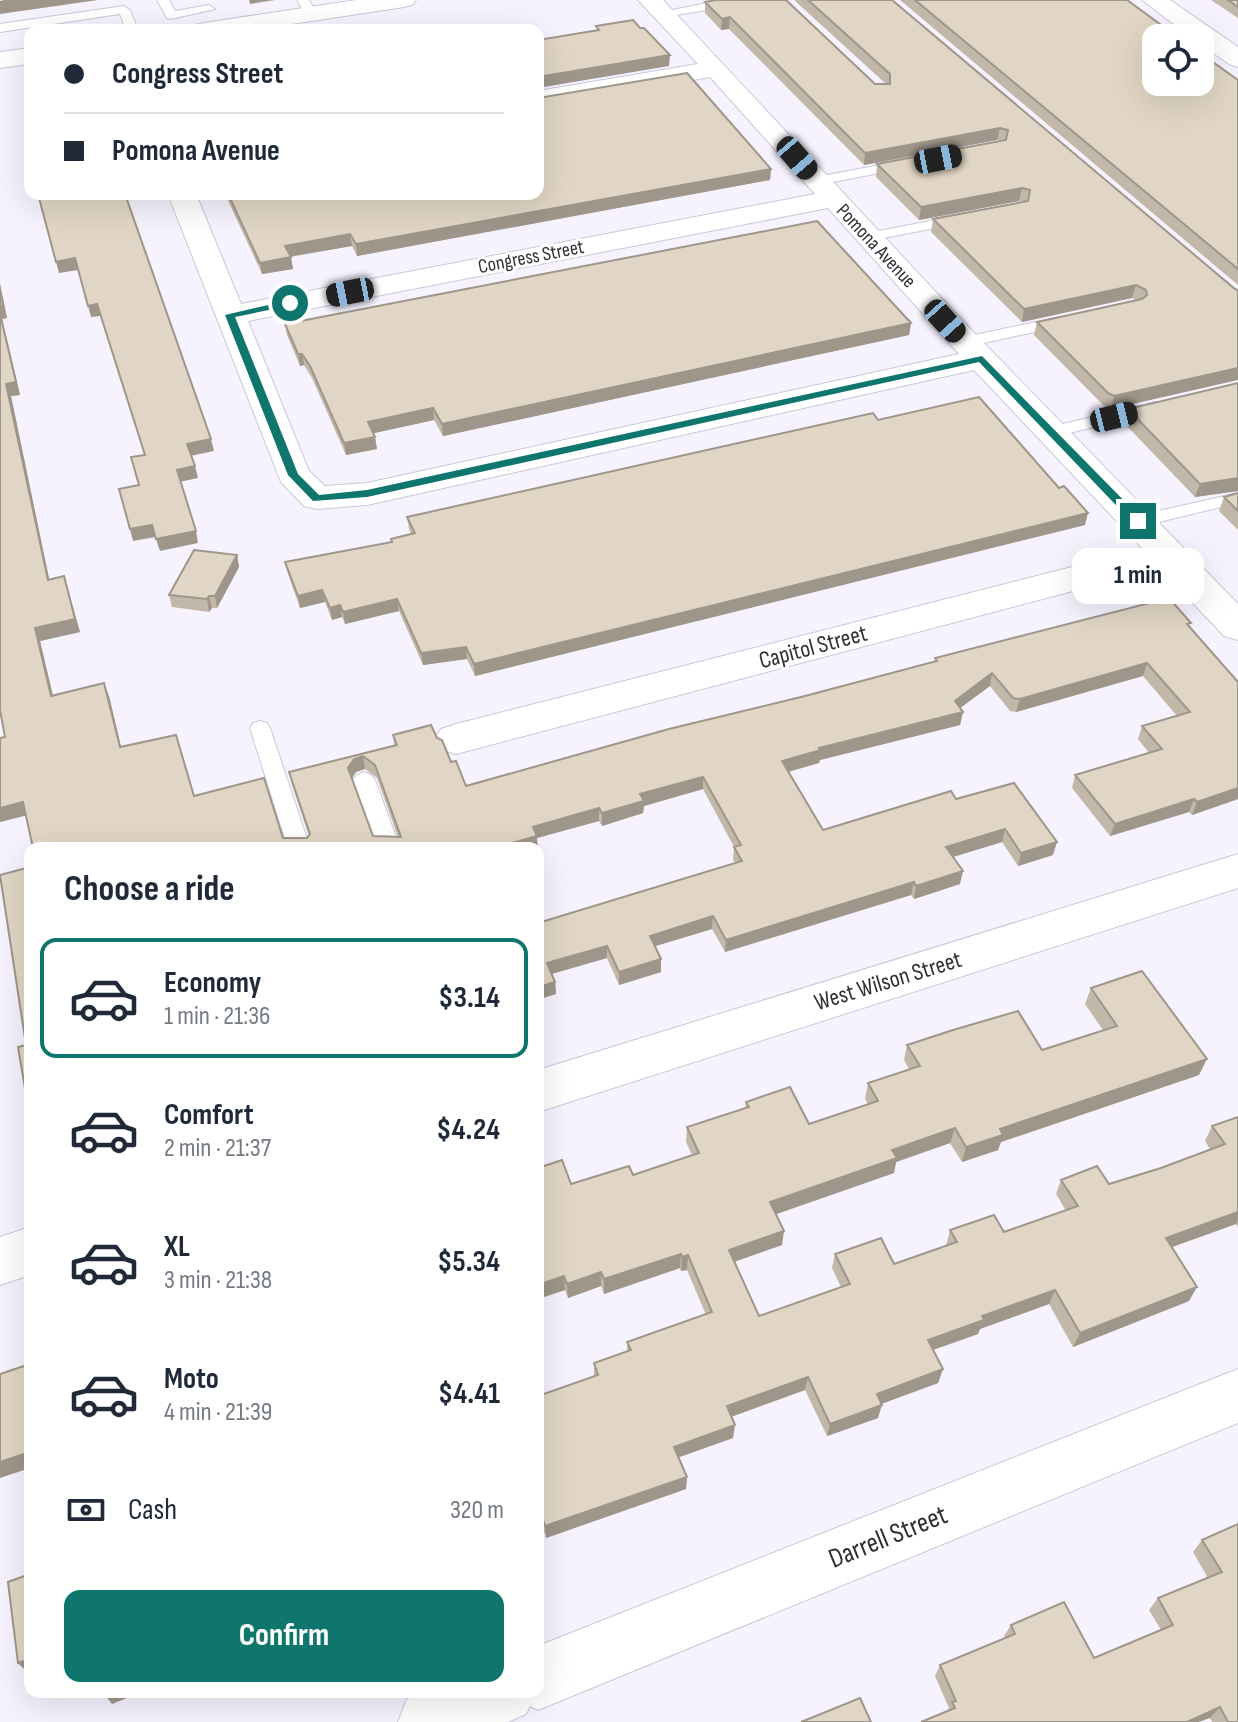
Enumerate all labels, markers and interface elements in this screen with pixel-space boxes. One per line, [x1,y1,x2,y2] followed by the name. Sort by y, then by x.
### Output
[1142,24,1214,96] map controls
[1142,24,1214,96] button: locate
[112,56,283,92] text: Congress Street
[772,132,822,184] car
[112,133,280,169] text: Pomona Avenue
[912,143,964,175] car
[831,199,921,293] street label: Pomona Avenue
[476,235,586,279] street label: Congress Street
[324,276,376,308] car
[272,285,308,321] route start
[920,295,970,347] car
[1088,400,1140,434] car
[1120,503,1156,539] route end
[1072,549,1204,605] callout: 1 min
[1114,560,1162,591] text: 1 min
[756,619,870,675] street label: Capitol Street
[64,868,235,911] text: Choose a ride
[811,945,965,1017] street label: West Wilson Street
[68,962,140,1034] icon: car
[164,965,261,1001] text: Economy
[438,980,500,1016] text: $3.14
[164,1001,270,1032] text: 1 min · 21:36
[68,1094,140,1166] icon: car
[164,1097,254,1133] text: Comfort
[436,1112,500,1148] text: $4.24
[164,1133,271,1164] text: 2 min · 21:37
[68,1226,140,1298] icon: car
[164,1229,190,1265] text: XL
[437,1244,500,1280] text: $5.34
[164,1265,272,1296] text: 3 min · 21:38
[68,1358,140,1430] icon: car
[164,1361,219,1397] text: Moto
[438,1376,500,1412] text: $4.41
[164,1397,272,1428] text: 4 min · 21:39
[64,1488,108,1532] icon: cash
[128,1492,177,1528] text: Cash
[450,1495,504,1526] text: 320 m
[824,1498,952,1576] street label: Darrell Street
[64,1590,504,1682] button: Confirm

